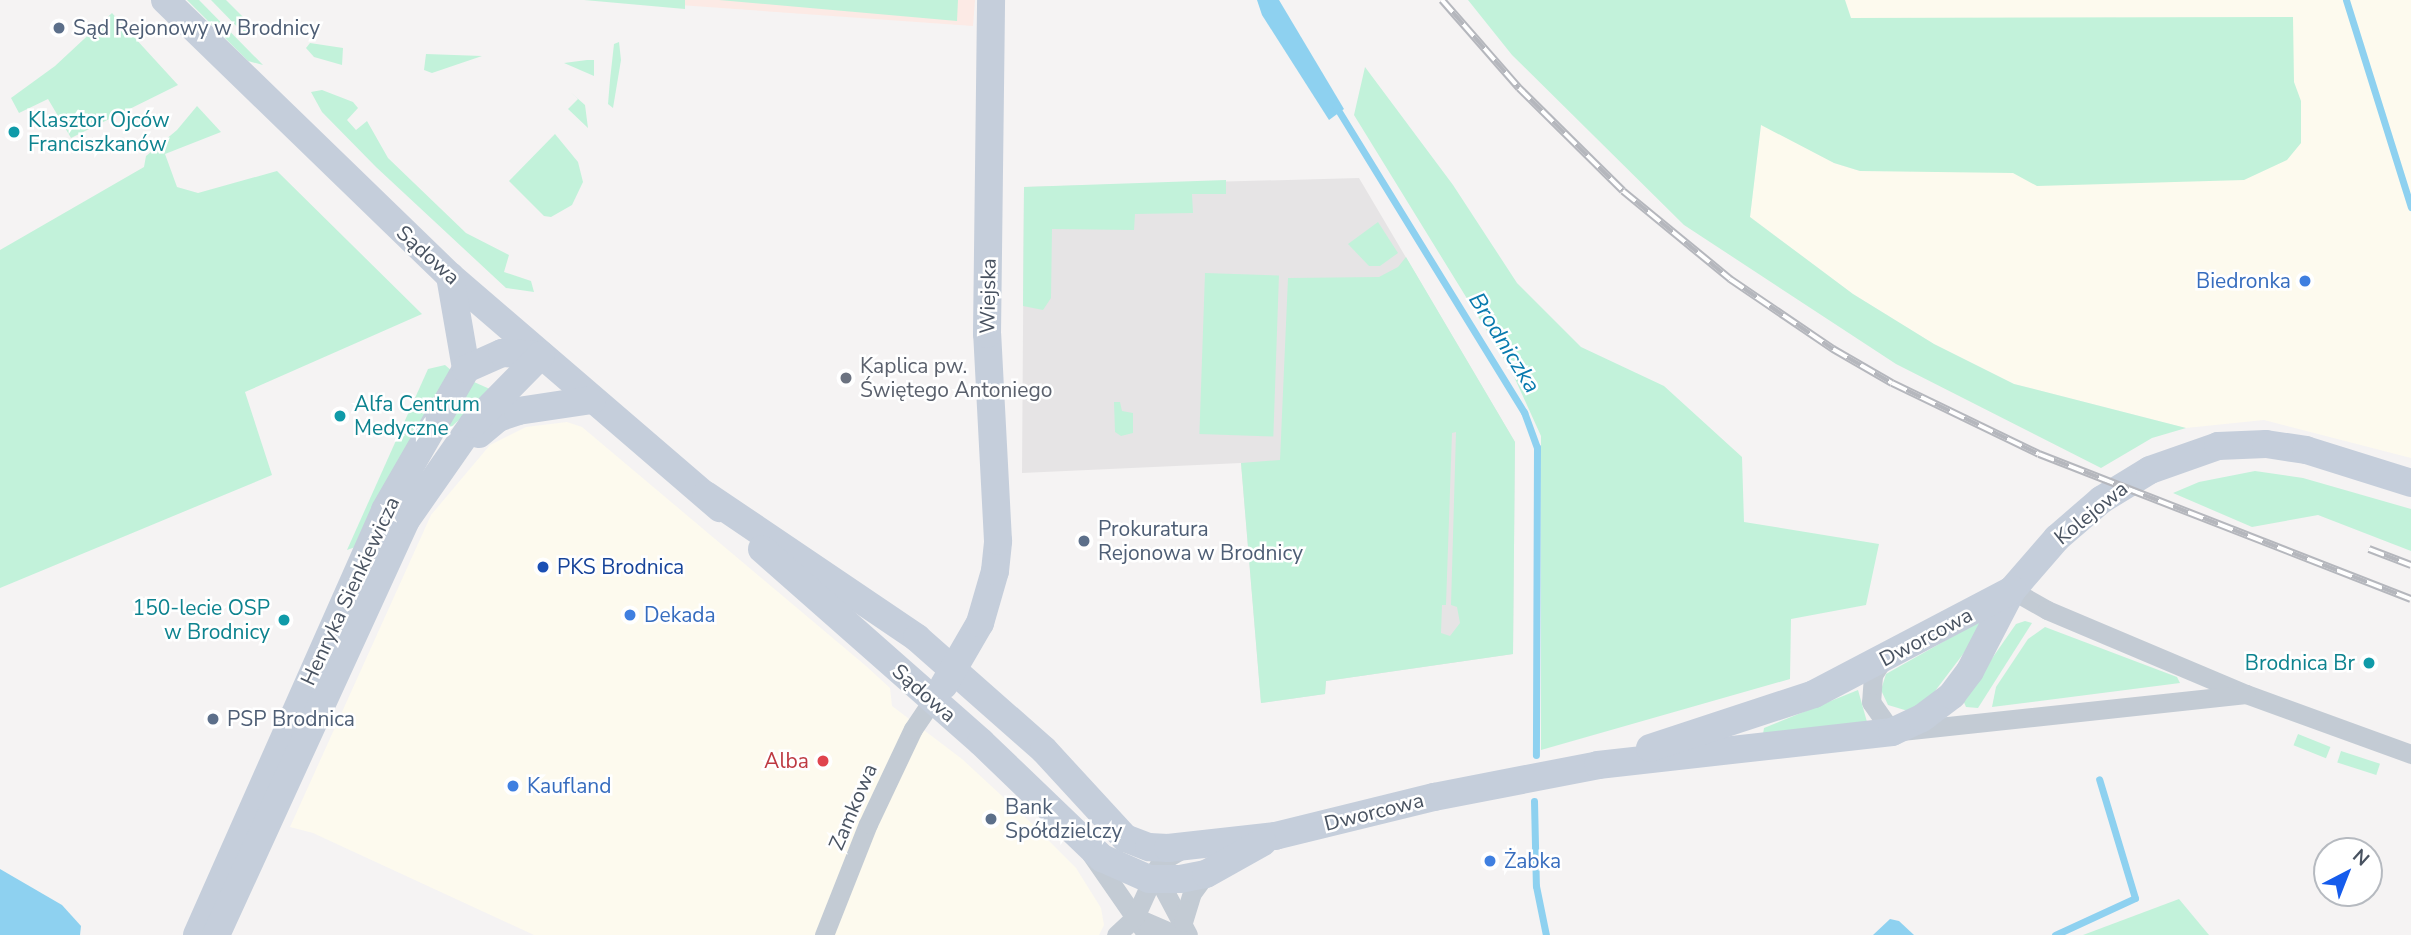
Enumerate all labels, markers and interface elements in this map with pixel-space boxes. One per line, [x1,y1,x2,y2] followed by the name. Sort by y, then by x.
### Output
[73,15,320,41] place label: Sąd Rejonowy w Brodnicy
[51,20,67,36] marker: Sąd Rejonowy w Brodnicy
[28,107,170,157] place label: Klasztor Ojców Franciszkanów
[6,124,22,140] marker: Klasztor Ojców Franciszkanów
[391,220,465,290] street label: Sądowa
[975,258,1001,334] street label: Wiejska
[2196,268,2291,294] place label: Biedronka
[2297,273,2313,289] marker: Biedronka
[1462,288,1546,398] water label: Brodniczka
[860,353,1052,403] place label: Kaplica pw. Świętego Antoniego
[838,370,854,386] marker: Kaplica pw. Świętego Antoniego
[354,391,480,441] place label: Alfa Centrum Medyczne
[332,408,348,424] marker: Alfa Centrum Medyczne
[2049,476,2133,550] street label: Kolejowa
[295,493,405,689] street label: Henryka Sienkiewicza
[1098,516,1303,566] place label: Prokuratura Rejonowa w Brodnicy
[1076,533,1092,549] marker: Prokuratura Rejonowa w Brodnicy
[557,554,684,580] place label: PKS Brodnica
[535,559,551,575] marker: PKS Brodnica
[133,595,270,645] place label: 150-lecie OSP w Brodnicy
[644,602,716,628] place label: Dekada
[1875,602,1977,672] street label: Dworcowa
[622,607,638,623] marker: Dekada
[276,612,292,628] marker: 150-lecie OSP w Brodnicy
[2245,650,2355,676] place label: Brodnica Br
[2361,655,2377,671] marker: Brodnica Br
[887,658,961,728] street label: Sądowa
[227,706,355,732] place label: PSP Brodnica
[205,711,221,727] marker: PSP Brodnica
[764,748,809,774] place label: Alba
[815,753,831,769] marker: Alba
[824,760,882,854] street label: Zamkowa
[527,773,612,799] place label: Kaufland
[505,778,521,794] marker: Kaufland
[1322,787,1426,837] street label: Dworcowa
[1005,794,1122,844] place label: Bank Spółdzielczy
[983,811,999,827] marker: Bank Spółdzielczy
[2313,837,2383,907] north arrow
[2347,843,2375,872] text: N
[1504,848,1561,874] place label: Żabka
[1482,853,1498,869] marker: Żabka

